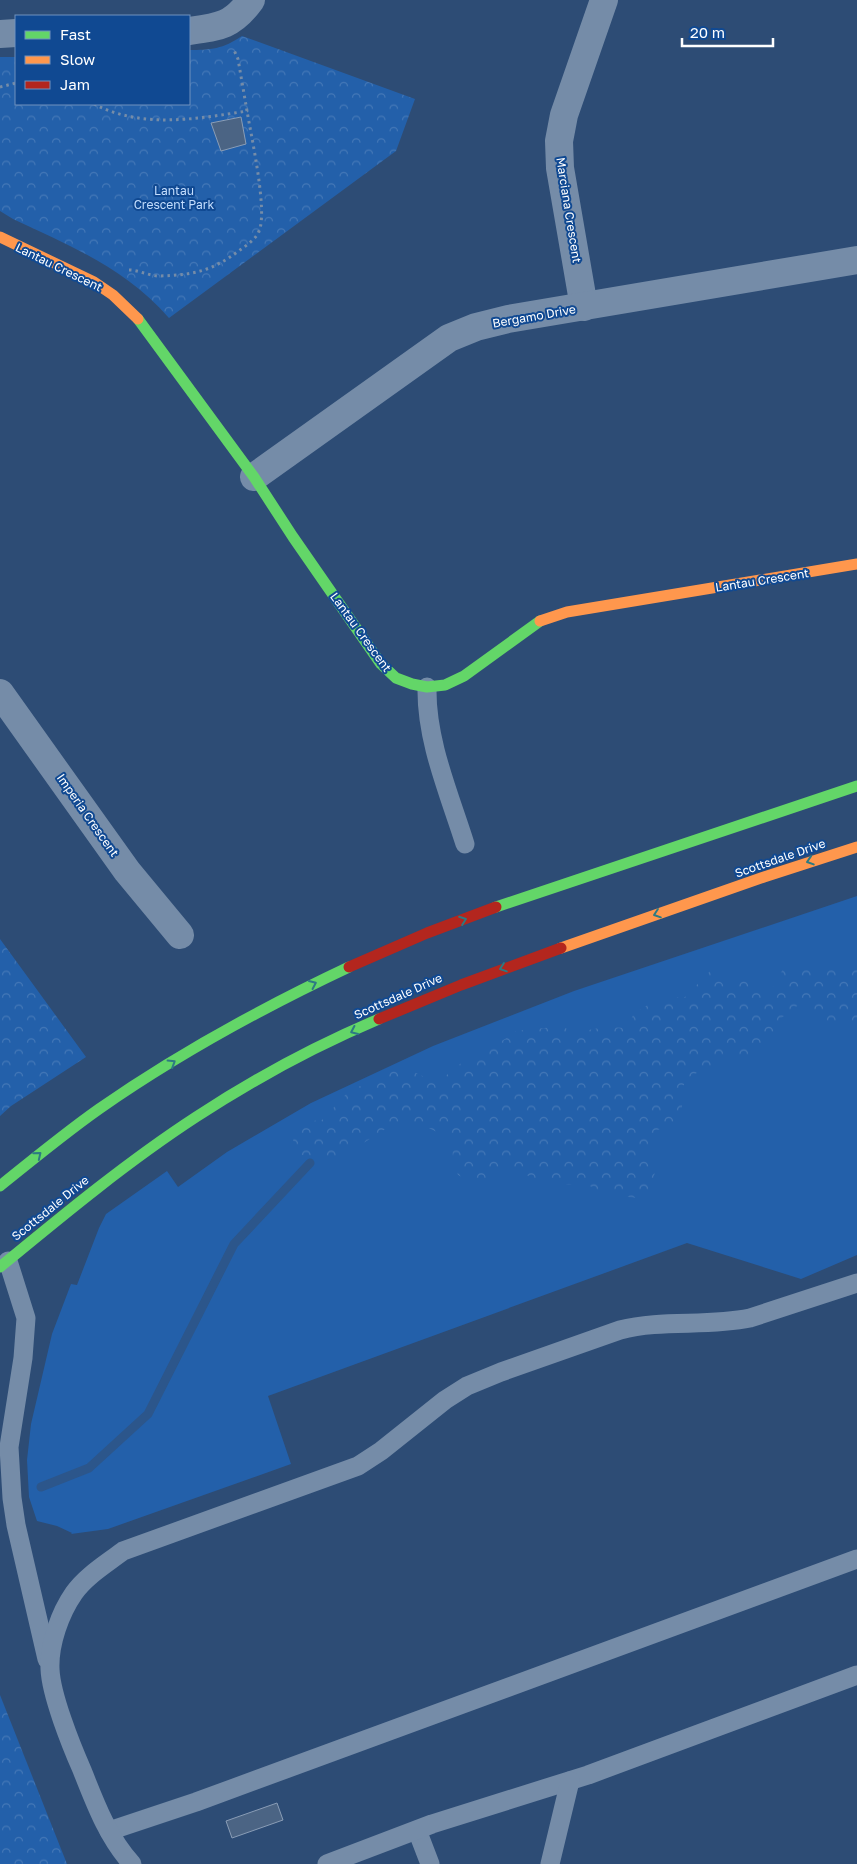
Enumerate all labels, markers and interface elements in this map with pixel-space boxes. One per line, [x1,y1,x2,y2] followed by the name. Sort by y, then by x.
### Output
[15,15,190,105] legend
[682,15,773,47] scale bar
[690,23,725,41] text: 20 m
[60,25,91,43] text: Fast
[60,50,95,68] text: Slow
[60,75,90,93] text: Jam
[553,156,585,264] street label: Marciana Crescent
[134,183,215,212] park label: Lantau Crescent Park
[13,240,105,295] street label: Lantau Crescent
[491,301,577,331] street label: Bergamo Drive
[714,565,810,595] street label: Lantau Crescent
[327,589,395,675] street label: Lantau Crescent
[54,771,122,860] street label: Imperia Crescent
[733,835,827,881] street label: Scottsdale Drive
[807,855,815,865] one-way arrow
[653,908,662,918] one-way arrow
[458,916,466,926] one-way arrow
[500,962,508,972] one-way arrow
[352,970,444,1022] street label: Scottsdale Drive
[308,980,317,990] one-way arrow
[350,1025,359,1035] one-way arrow
[166,1060,175,1069] one-way arrow
[32,1153,41,1161] one-way arrow
[8,1172,92,1244] street label: Scottsdale Drive

